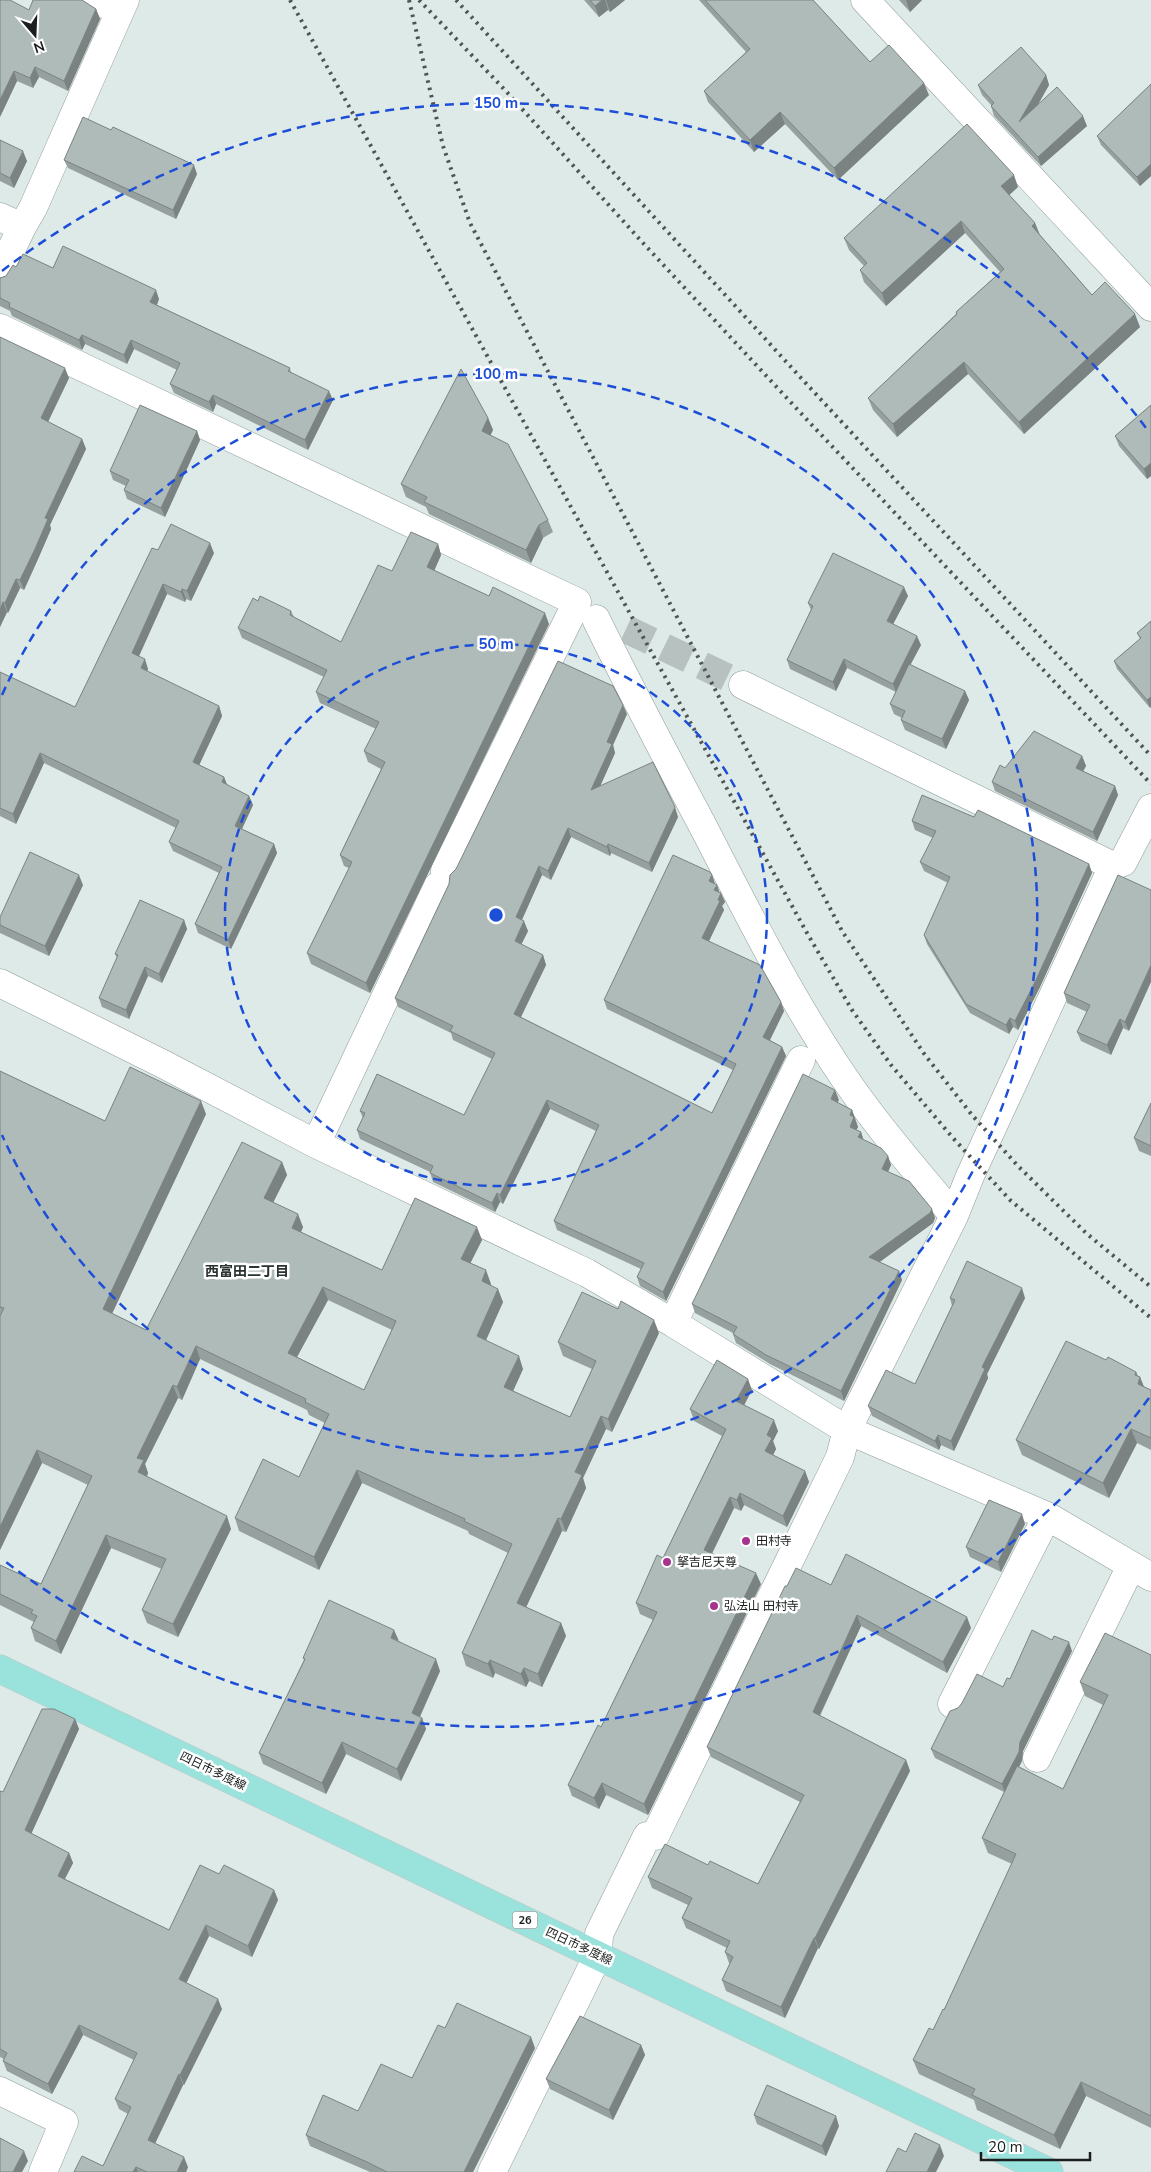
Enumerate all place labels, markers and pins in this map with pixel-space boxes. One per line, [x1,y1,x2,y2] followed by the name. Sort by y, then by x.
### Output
[487,906,505,924] centre of rings
[756,1533,792,1549] place label: 田村寺
[740,1535,752,1547] marker: 田村寺
[677,1554,737,1570] place label: 拏吉尼天尊
[661,1556,673,1568] marker: 拏吉尼天尊
[724,1598,799,1614] place label: 弘法山 田村寺
[708,1600,720,1612] marker: 弘法山 田村寺

